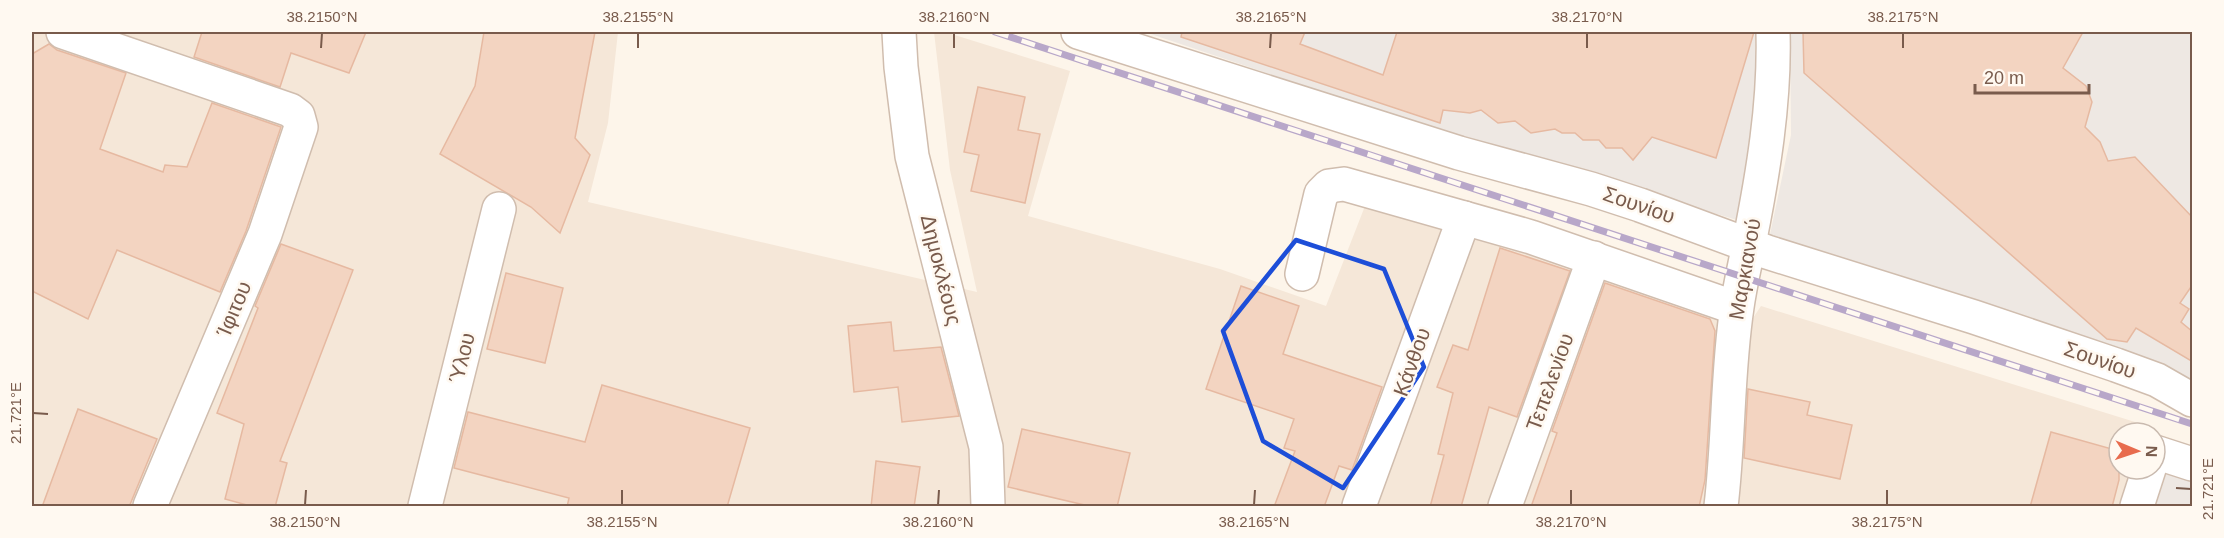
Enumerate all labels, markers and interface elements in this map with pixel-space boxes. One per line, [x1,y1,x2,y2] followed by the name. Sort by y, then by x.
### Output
[286,8,358,25] text: 38.2150°N
[602,8,674,25] text: 38.2155°N
[918,8,990,25] text: 38.2160°N
[1235,8,1307,25] text: 38.2165°N
[1551,8,1623,25] text: 38.2170°N
[1867,8,1939,25] text: 38.2175°N
[1975,57,2089,95] scale bar
[1984,68,2024,88] text: 20 m
[1600,182,1678,228] street label: Σουνίου
[917,212,966,328] street label: Δημοκλέους
[1724,216,1765,321] street label: Μαρκιανού
[211,278,255,341] street label: Ίφιτου
[1389,324,1435,399] street label: Κάνθου
[444,330,479,386] street label: Ύλου
[1521,330,1578,434] street label: Τεπελενίου
[2061,337,2139,383] street label: Σουνίου
[7,382,24,444] text: 21.721°E
[2107,421,2167,481] north arrow
[2143,445,2160,458] text: N
[2199,458,2216,520] text: 21.721°E
[269,513,341,530] text: 38.2150°N
[586,513,658,530] text: 38.2155°N
[902,513,974,530] text: 38.2160°N
[1218,513,1290,530] text: 38.2165°N
[1535,513,1607,530] text: 38.2170°N
[1851,513,1923,530] text: 38.2175°N

